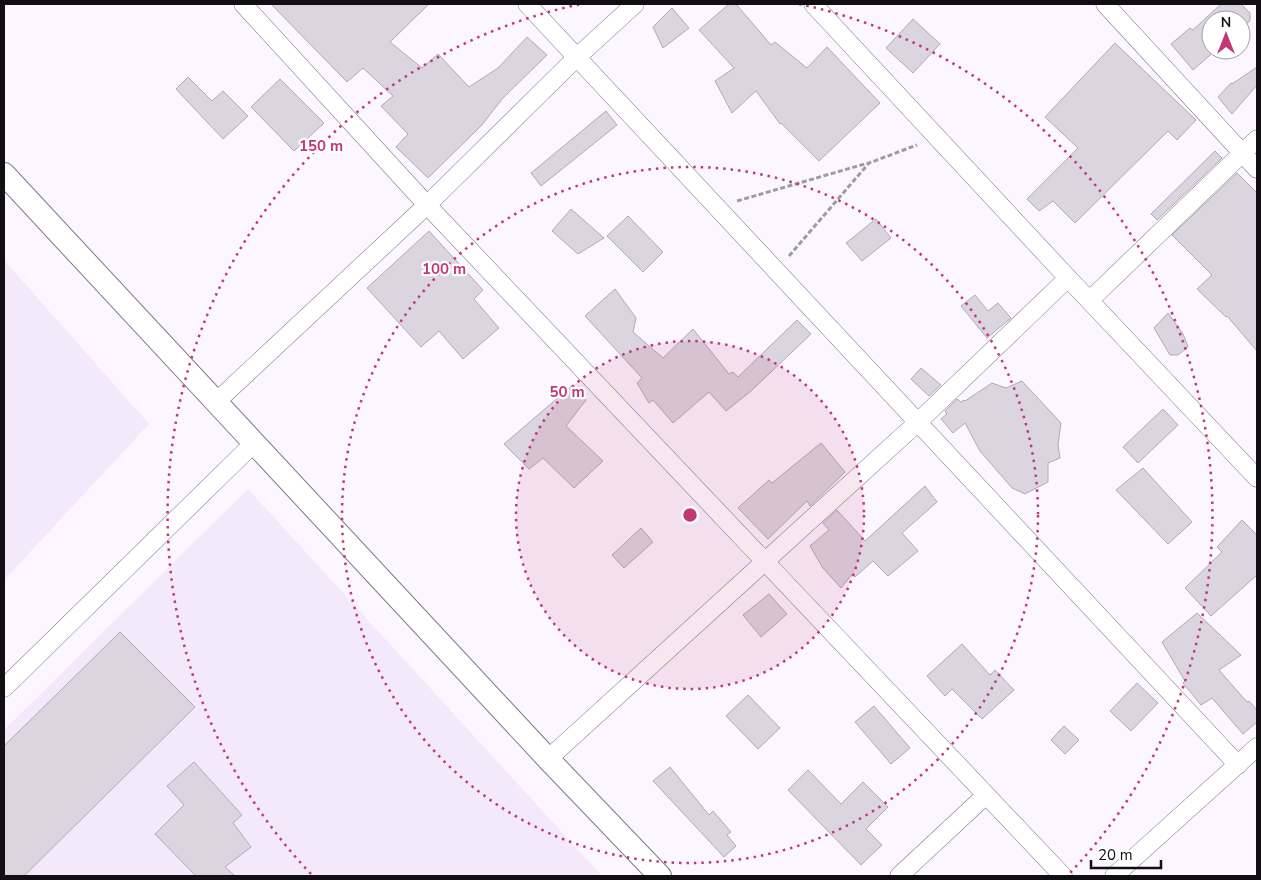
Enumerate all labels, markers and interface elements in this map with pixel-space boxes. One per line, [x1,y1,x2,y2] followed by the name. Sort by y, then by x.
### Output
[1201,10,1251,60] north arrow
[1221,13,1231,32] text: N
[299,136,343,156] text: 150 m
[422,259,466,279] text: 100 m
[549,382,585,402] text: 50 m
[681,506,699,524] centre of rings
[1091,838,1161,870] scale bar
[1098,845,1133,865] text: 20 m

